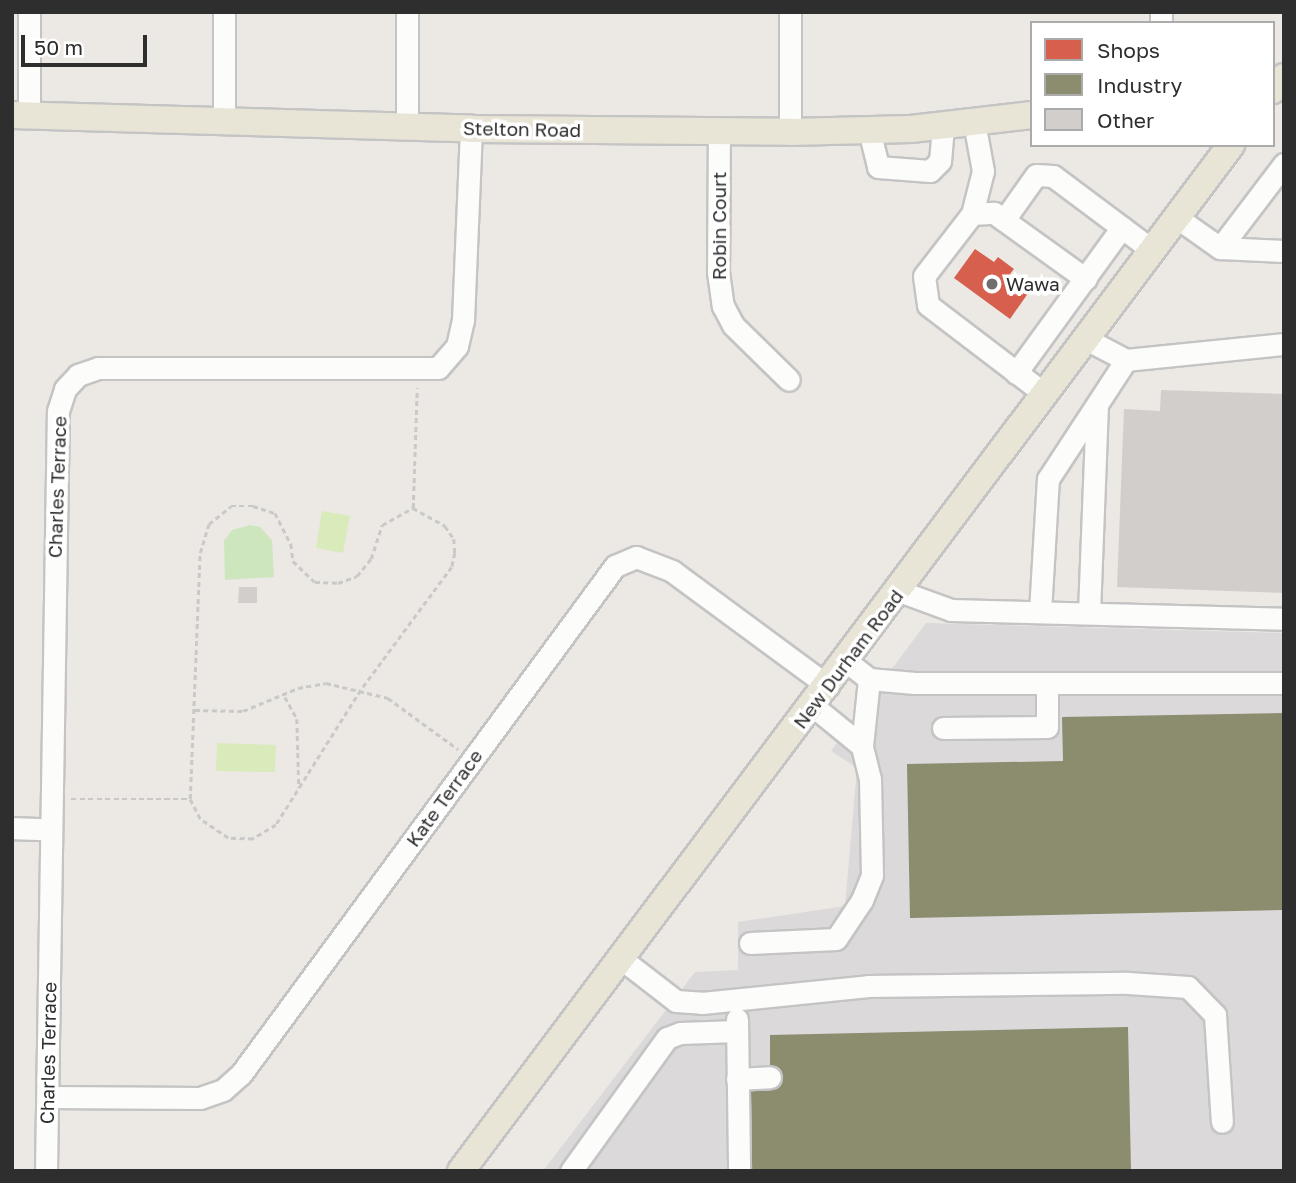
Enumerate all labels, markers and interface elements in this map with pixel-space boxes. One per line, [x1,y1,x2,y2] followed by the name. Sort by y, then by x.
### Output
[24,21,150,65] scale bar
[1030,21,1275,147] legend
[34,34,83,60] text: 50 m
[1097,37,1160,63] text: Shops
[1097,72,1182,98] text: Industry
[1097,107,1154,133] text: Other
[463,117,581,141] street label: Stelton Road
[708,172,730,280] street label: Robin Court
[1006,273,1060,295] place label: Wawa
[984,276,1000,292] marker: Wawa
[43,415,71,559] street label: Charles Terrace
[788,585,908,733] street label: New Durham Road
[401,745,487,851] street label: Kate Terrace
[35,982,61,1124] street label: Charles Terrace

